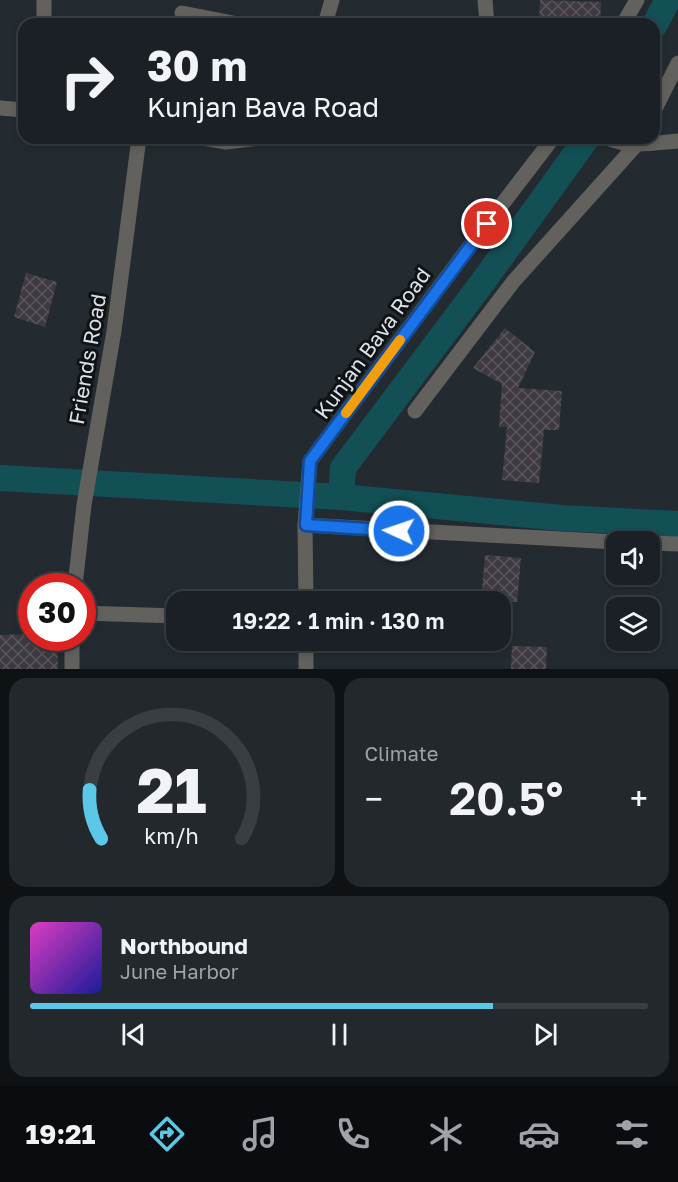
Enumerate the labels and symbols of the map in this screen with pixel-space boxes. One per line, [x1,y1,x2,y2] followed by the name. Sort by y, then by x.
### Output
[461,198,512,249] pin
[308,262,436,424] street label: Kunjan Bava Road
[63,292,111,426] street label: Friends Road
[367,499,431,563] position arrow
[18,573,96,651] speed limit sign: 30

